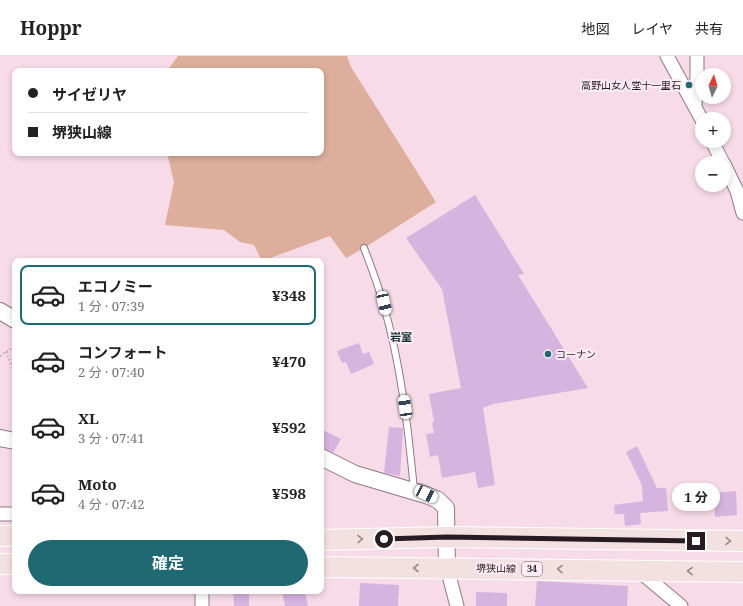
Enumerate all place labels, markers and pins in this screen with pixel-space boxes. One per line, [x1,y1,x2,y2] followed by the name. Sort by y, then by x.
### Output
[581,78,681,92] place label: 高野山女人堂十一里石
[684,80,694,90] marker: 高野山女人堂十一里石
[556,347,596,361] place label: コーナン
[543,349,553,359] marker: コーナン

